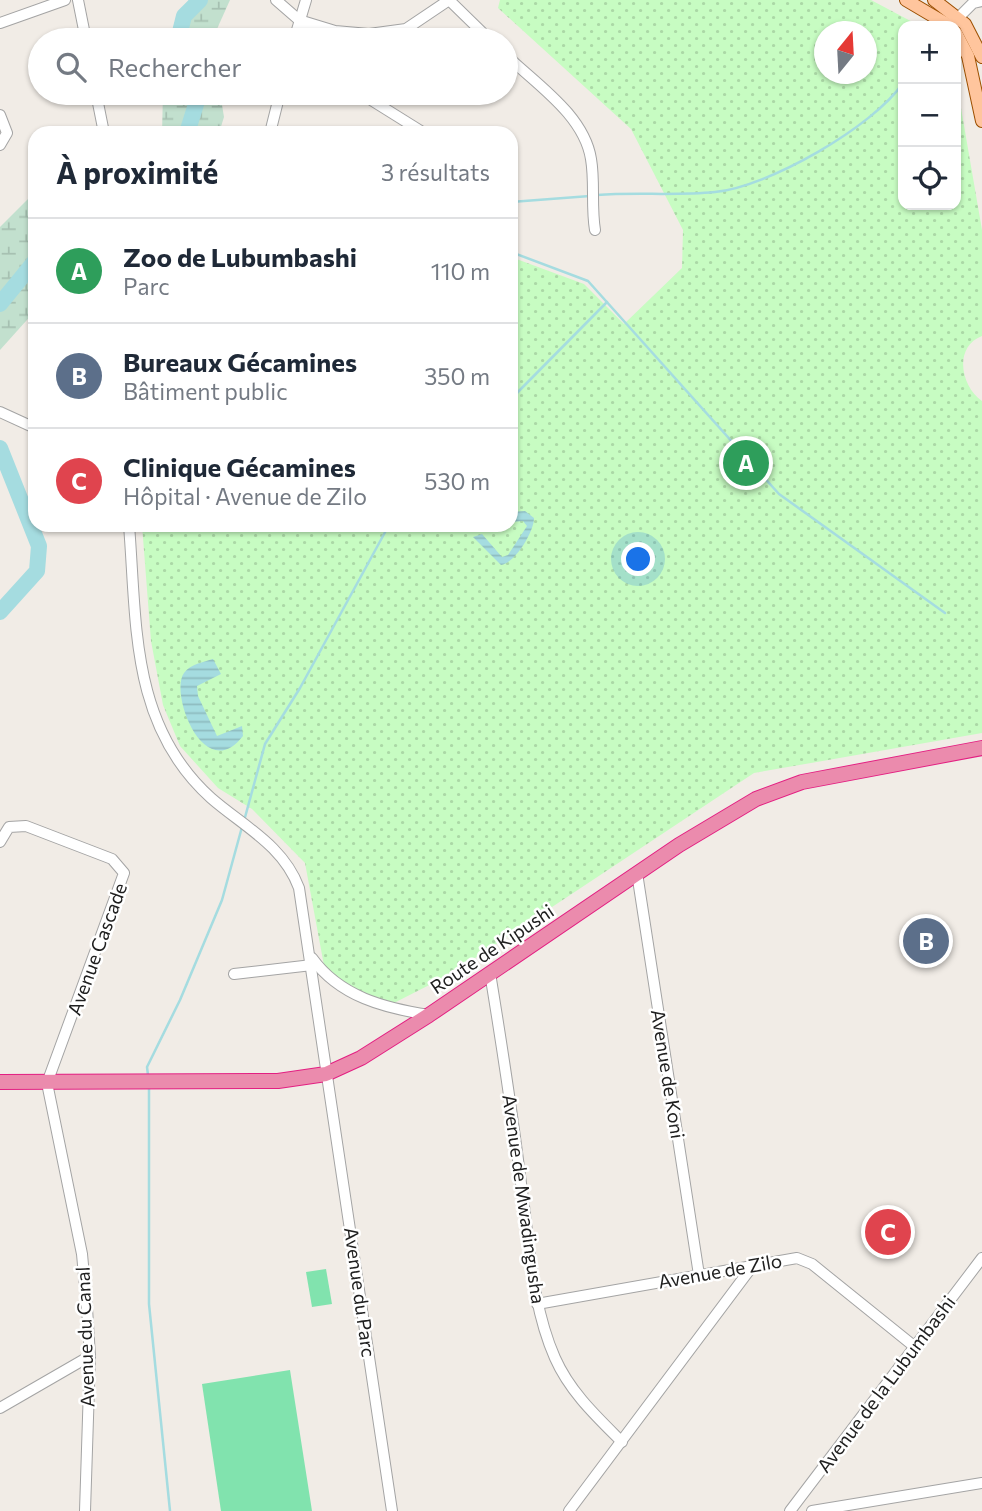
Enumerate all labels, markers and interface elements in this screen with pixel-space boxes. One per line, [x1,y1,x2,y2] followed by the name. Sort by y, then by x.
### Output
[814,21,877,84] north arrow
[898,21,961,210] map controls
[898,21,961,84] button: +
[28,28,518,105] search box
[52,48,90,86] icon: search
[108,51,242,82] text: Rechercher
[898,84,961,147] button: −
[898,147,961,210] button: locate
[56,153,218,190] text: À proximité
[381,158,490,186] text: 3 résultats
[123,241,357,272] text: Zoo de Lubumbashi
[71,257,87,285] text: A
[431,257,490,285] text: 110 m
[123,272,170,300] text: Parc
[123,346,357,377] text: Bureaux Gécamines
[71,362,87,390] text: B
[424,362,490,390] text: 350 m
[123,377,288,405] text: Bâtiment public
[723,437,769,489] pin: A
[123,451,356,482] text: Clinique Gécamines
[71,467,87,495] text: C
[424,467,490,495] text: 530 m
[123,482,367,510] text: Hôpital · Avenue de Zilo
[621,542,655,576] your location
[62,880,131,1018] street label: Avenue Cascade
[426,899,558,998] street label: Route de Kipushi
[903,915,949,967] pin: B
[647,1008,690,1140] street label: Avenue de Koni
[498,1093,551,1305] street label: Avenue de Mwadingusha
[865,1206,911,1258] pin: C
[340,1226,381,1358] street label: Avenue du Parc
[656,1248,784,1293] street label: Avenue de Zilo
[71,1266,98,1408] street label: Avenue du Canal
[812,1291,960,1477] street label: Avenue de la Lubumbashi

